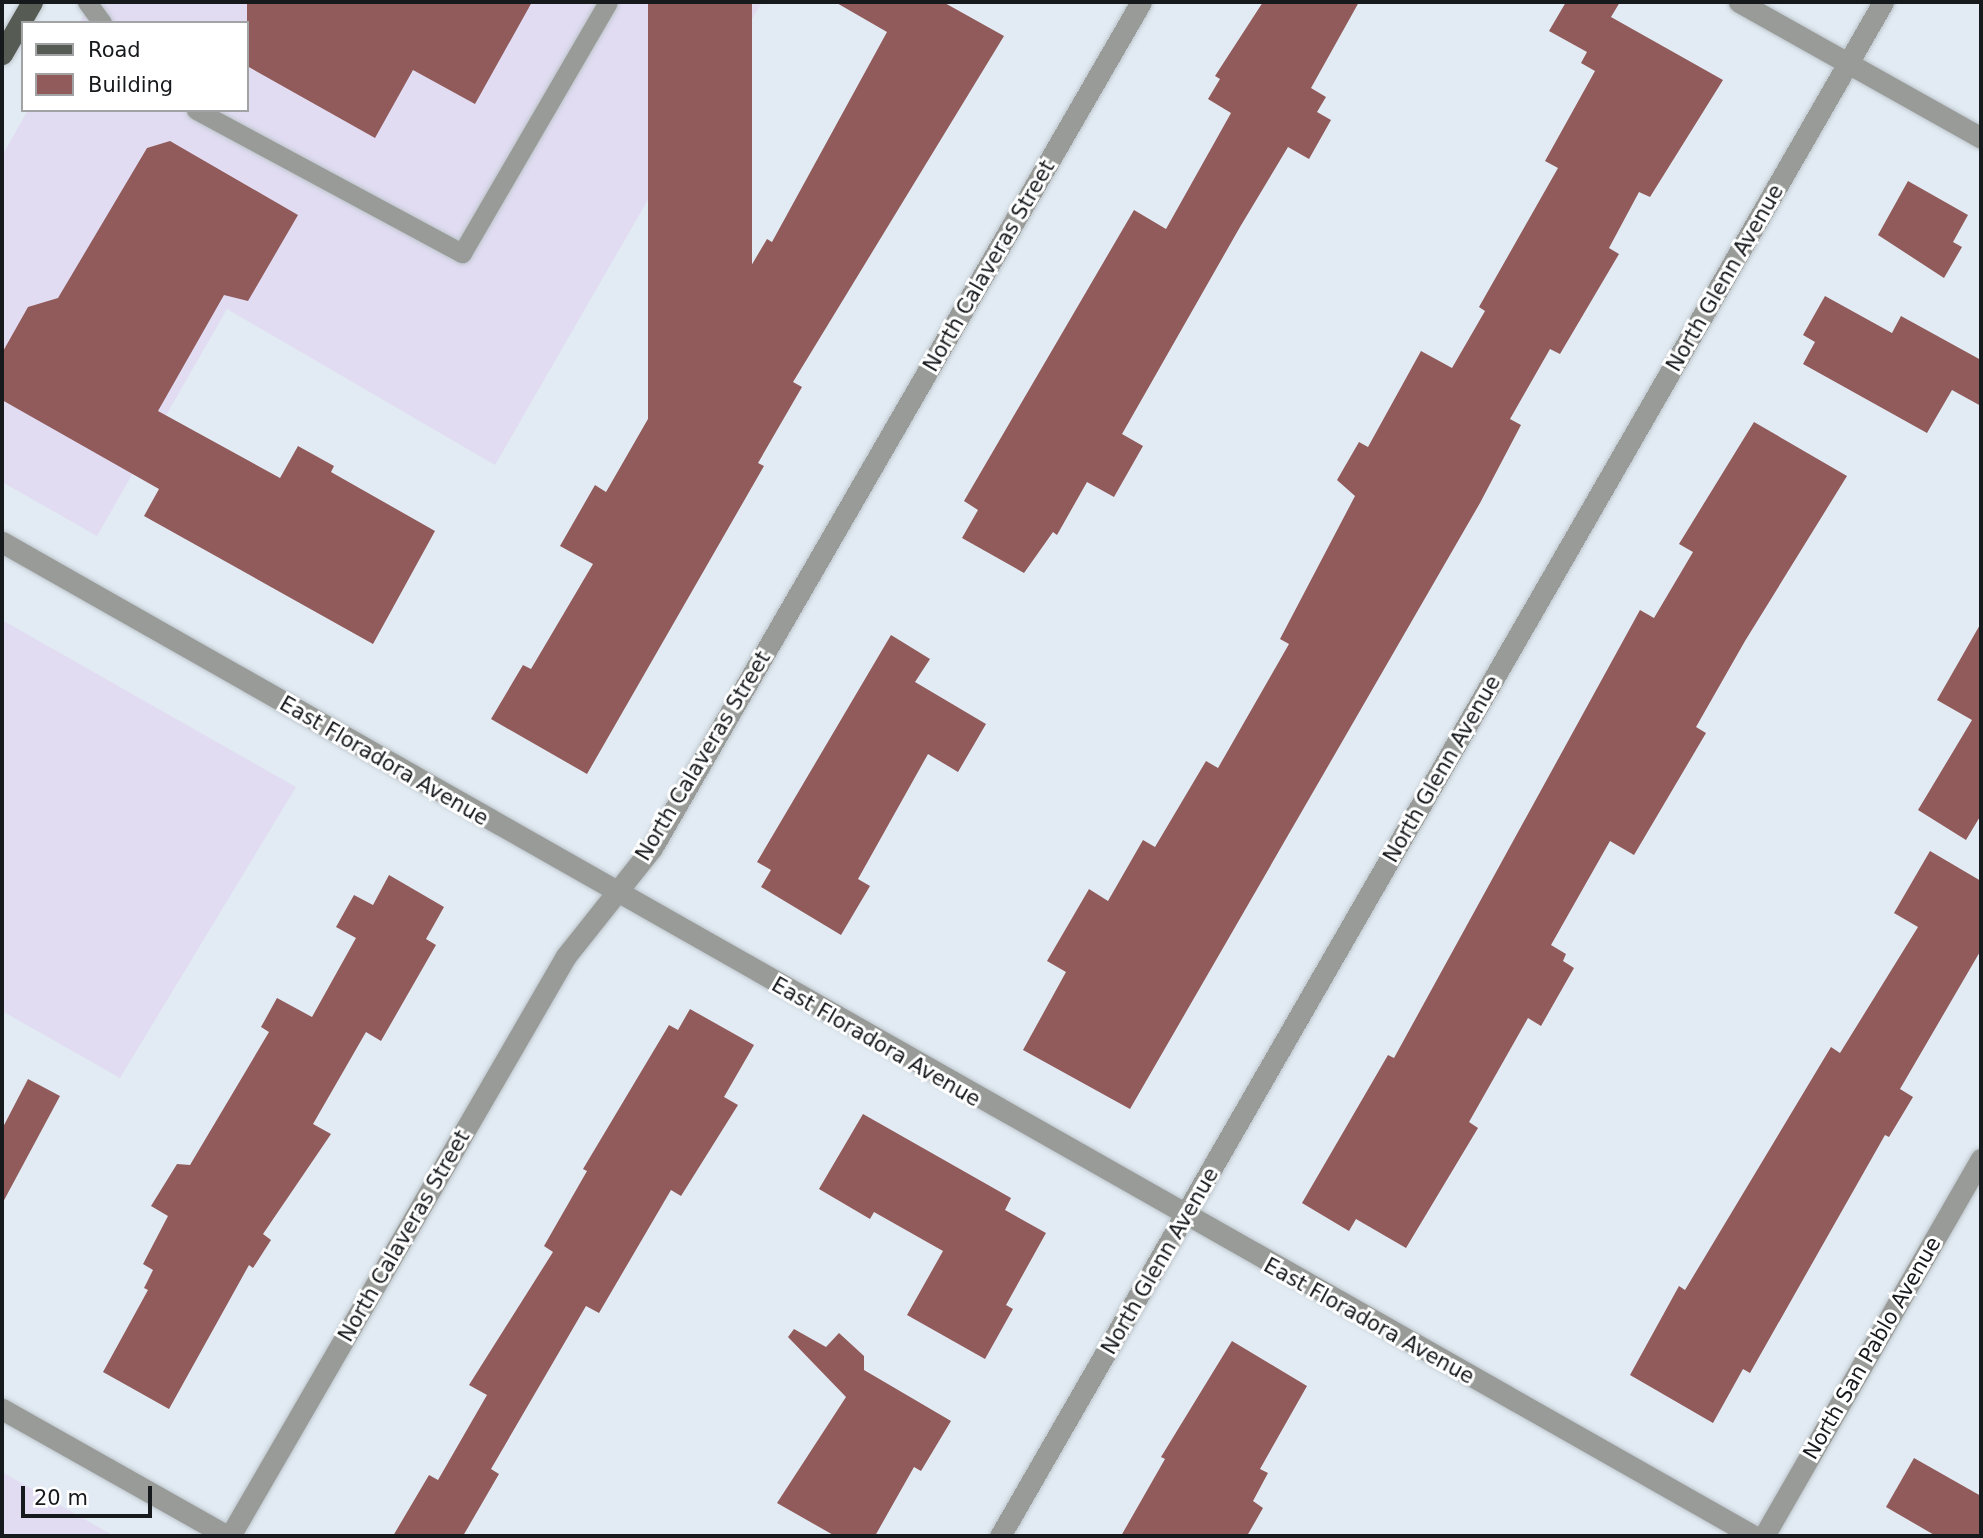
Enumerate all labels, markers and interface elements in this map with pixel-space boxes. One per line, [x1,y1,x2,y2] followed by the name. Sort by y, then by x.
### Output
[21,21,248,112] legend
[88,38,141,62] text: Road
[88,73,173,97] text: Building
[918,156,1060,376] street label: North Calaveras Street
[1661,180,1789,376] street label: North Glenn Avenue
[630,647,776,865] street label: North Calaveras Street
[1378,671,1506,867] street label: North Glenn Avenue
[275,691,493,831] street label: East Floradora Avenue
[767,972,985,1112] street label: East Floradora Avenue
[333,1126,475,1346] street label: North Calaveras Street
[1096,1163,1224,1359] street label: North Glenn Avenue
[1798,1232,1946,1464] street label: North San Pablo Avenue
[1259,1253,1479,1389] street label: East Floradora Avenue
[24,1472,156,1516] scale bar
[34,1486,88,1510] text: 20 m

